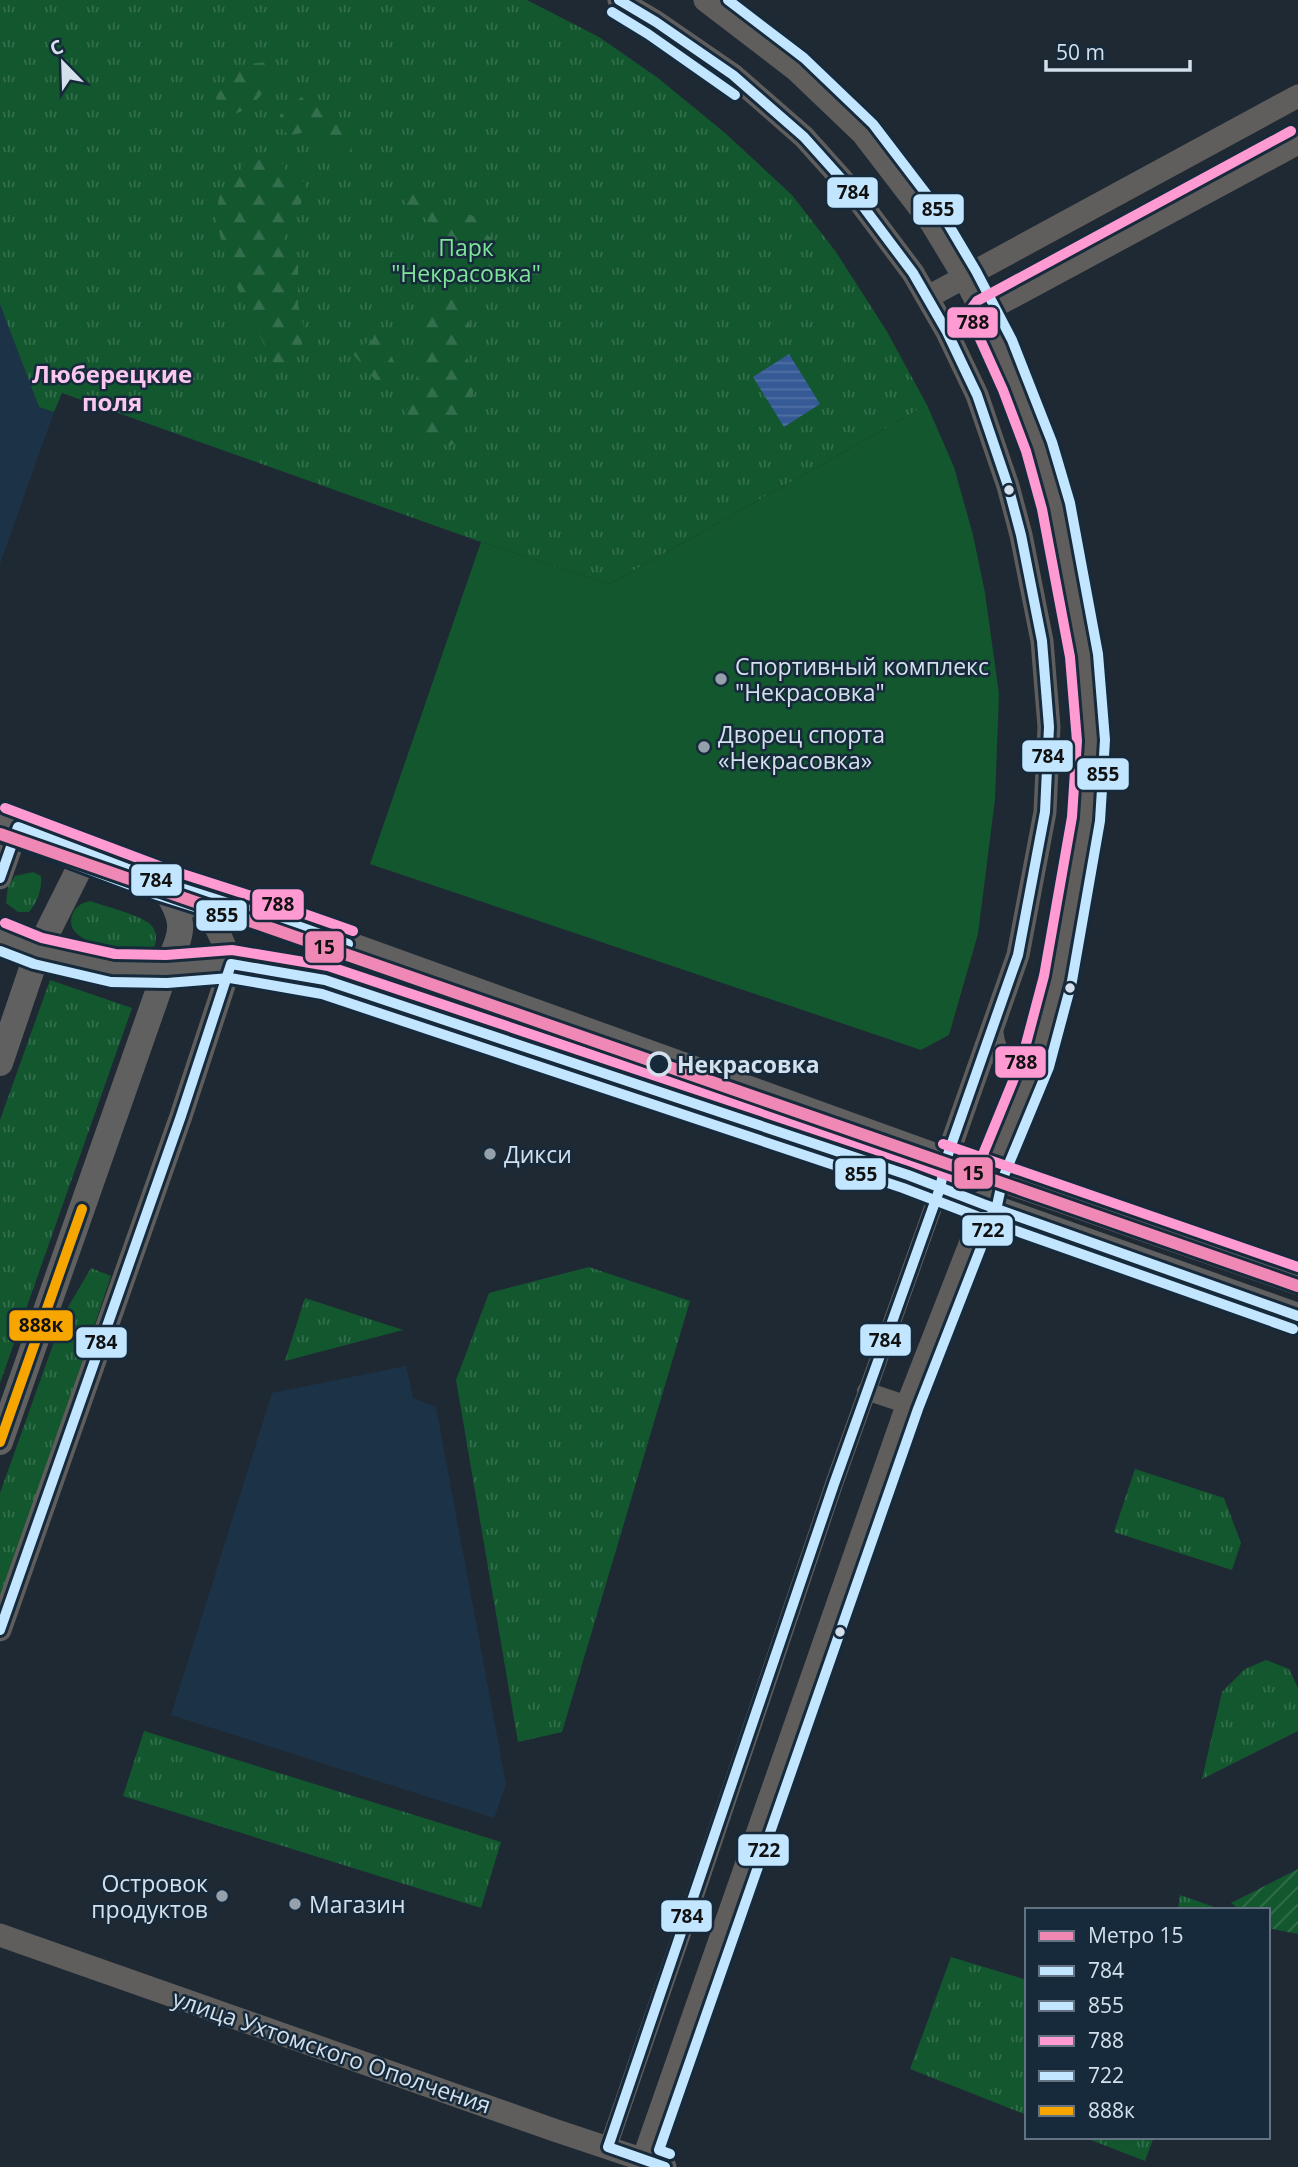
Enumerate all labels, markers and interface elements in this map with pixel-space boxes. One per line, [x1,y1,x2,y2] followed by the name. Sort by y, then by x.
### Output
[28,28,98,98] north arrow
[1046,28,1190,72] scale bar
[46,33,67,62] text: С
[1056,38,1105,66] text: 50 m
[826,176,879,209] line badge: 784
[837,179,869,205] text: 784
[912,193,965,226] line badge: 855
[922,196,954,222] text: 855
[391,231,541,289] park label: Парк "Некрасовка"
[946,306,999,339] line badge: 788
[957,309,989,335] text: 788
[32,357,192,418] district label: Люберецкие поля
[1002,483,1016,497] unlabelled marker
[735,650,989,708] place label: Спортивный комплекс "Некрасовка"
[713,671,729,687] marker: Спортивный комплекс "Некрасовка"
[718,718,885,776] place label: Дворец спорта «Некрасовка»
[696,739,712,755] marker: Дворец спорта «Некрасовка»
[1021,739,1074,773] line badge: 784
[1032,743,1064,769] text: 784
[1076,757,1130,791] line badge: 855
[1087,761,1119,787] text: 855
[130,863,183,897] line badge: 784
[140,867,172,893] text: 784
[251,888,305,921] line badge: 788
[262,891,294,917] text: 788
[195,899,248,932] line badge: 855
[206,902,238,928] text: 855
[304,930,345,964] line badge: 15
[313,934,335,960] text: 15
[1063,981,1077,995] unlabelled marker
[994,1045,1047,1079] line badge: 788
[677,1048,820,1080] place label: Некрасовка
[1005,1049,1037,1075] text: 788
[647,1052,671,1076] marker: Некрасовка
[504,1138,572,1170] place label: Дикси
[482,1146,498,1162] marker: Дикси
[953,1156,994,1190] line badge: 15
[834,1157,887,1191] line badge: 855
[962,1160,984,1186] text: 15
[845,1161,877,1187] text: 855
[961,1214,1014,1247] line badge: 722
[972,1217,1004,1243] text: 722
[8,1309,74,1342] line badge: 888к
[19,1312,63,1338] text: 888к
[859,1323,912,1357] line badge: 784
[75,1326,128,1359] line badge: 784
[869,1327,901,1353] text: 784
[85,1329,117,1355] text: 784
[833,1625,847,1639] unlabelled marker
[737,1833,790,1867] line badge: 722
[748,1837,780,1863] text: 722
[91,1867,208,1925] place label: Островок продуктов
[214,1888,230,1904] marker: Островок продуктов
[309,1888,405,1920] place label: Магазин
[287,1896,303,1912] marker: Магазин
[660,1899,713,1933] line badge: 784
[671,1903,703,1929] text: 784
[1025,1908,1270,2139] legend
[1088,1921,1184,1949] text: Метро 15
[1088,1956,1124,1984] text: 784
[169,1981,495,2121] street label: улица Ухтомского Ополчения
[1088,1991,1124,2019] text: 855
[1088,2026,1124,2054] text: 788
[1088,2061,1124,2089] text: 722
[1088,2096,1135,2124] text: 888к

